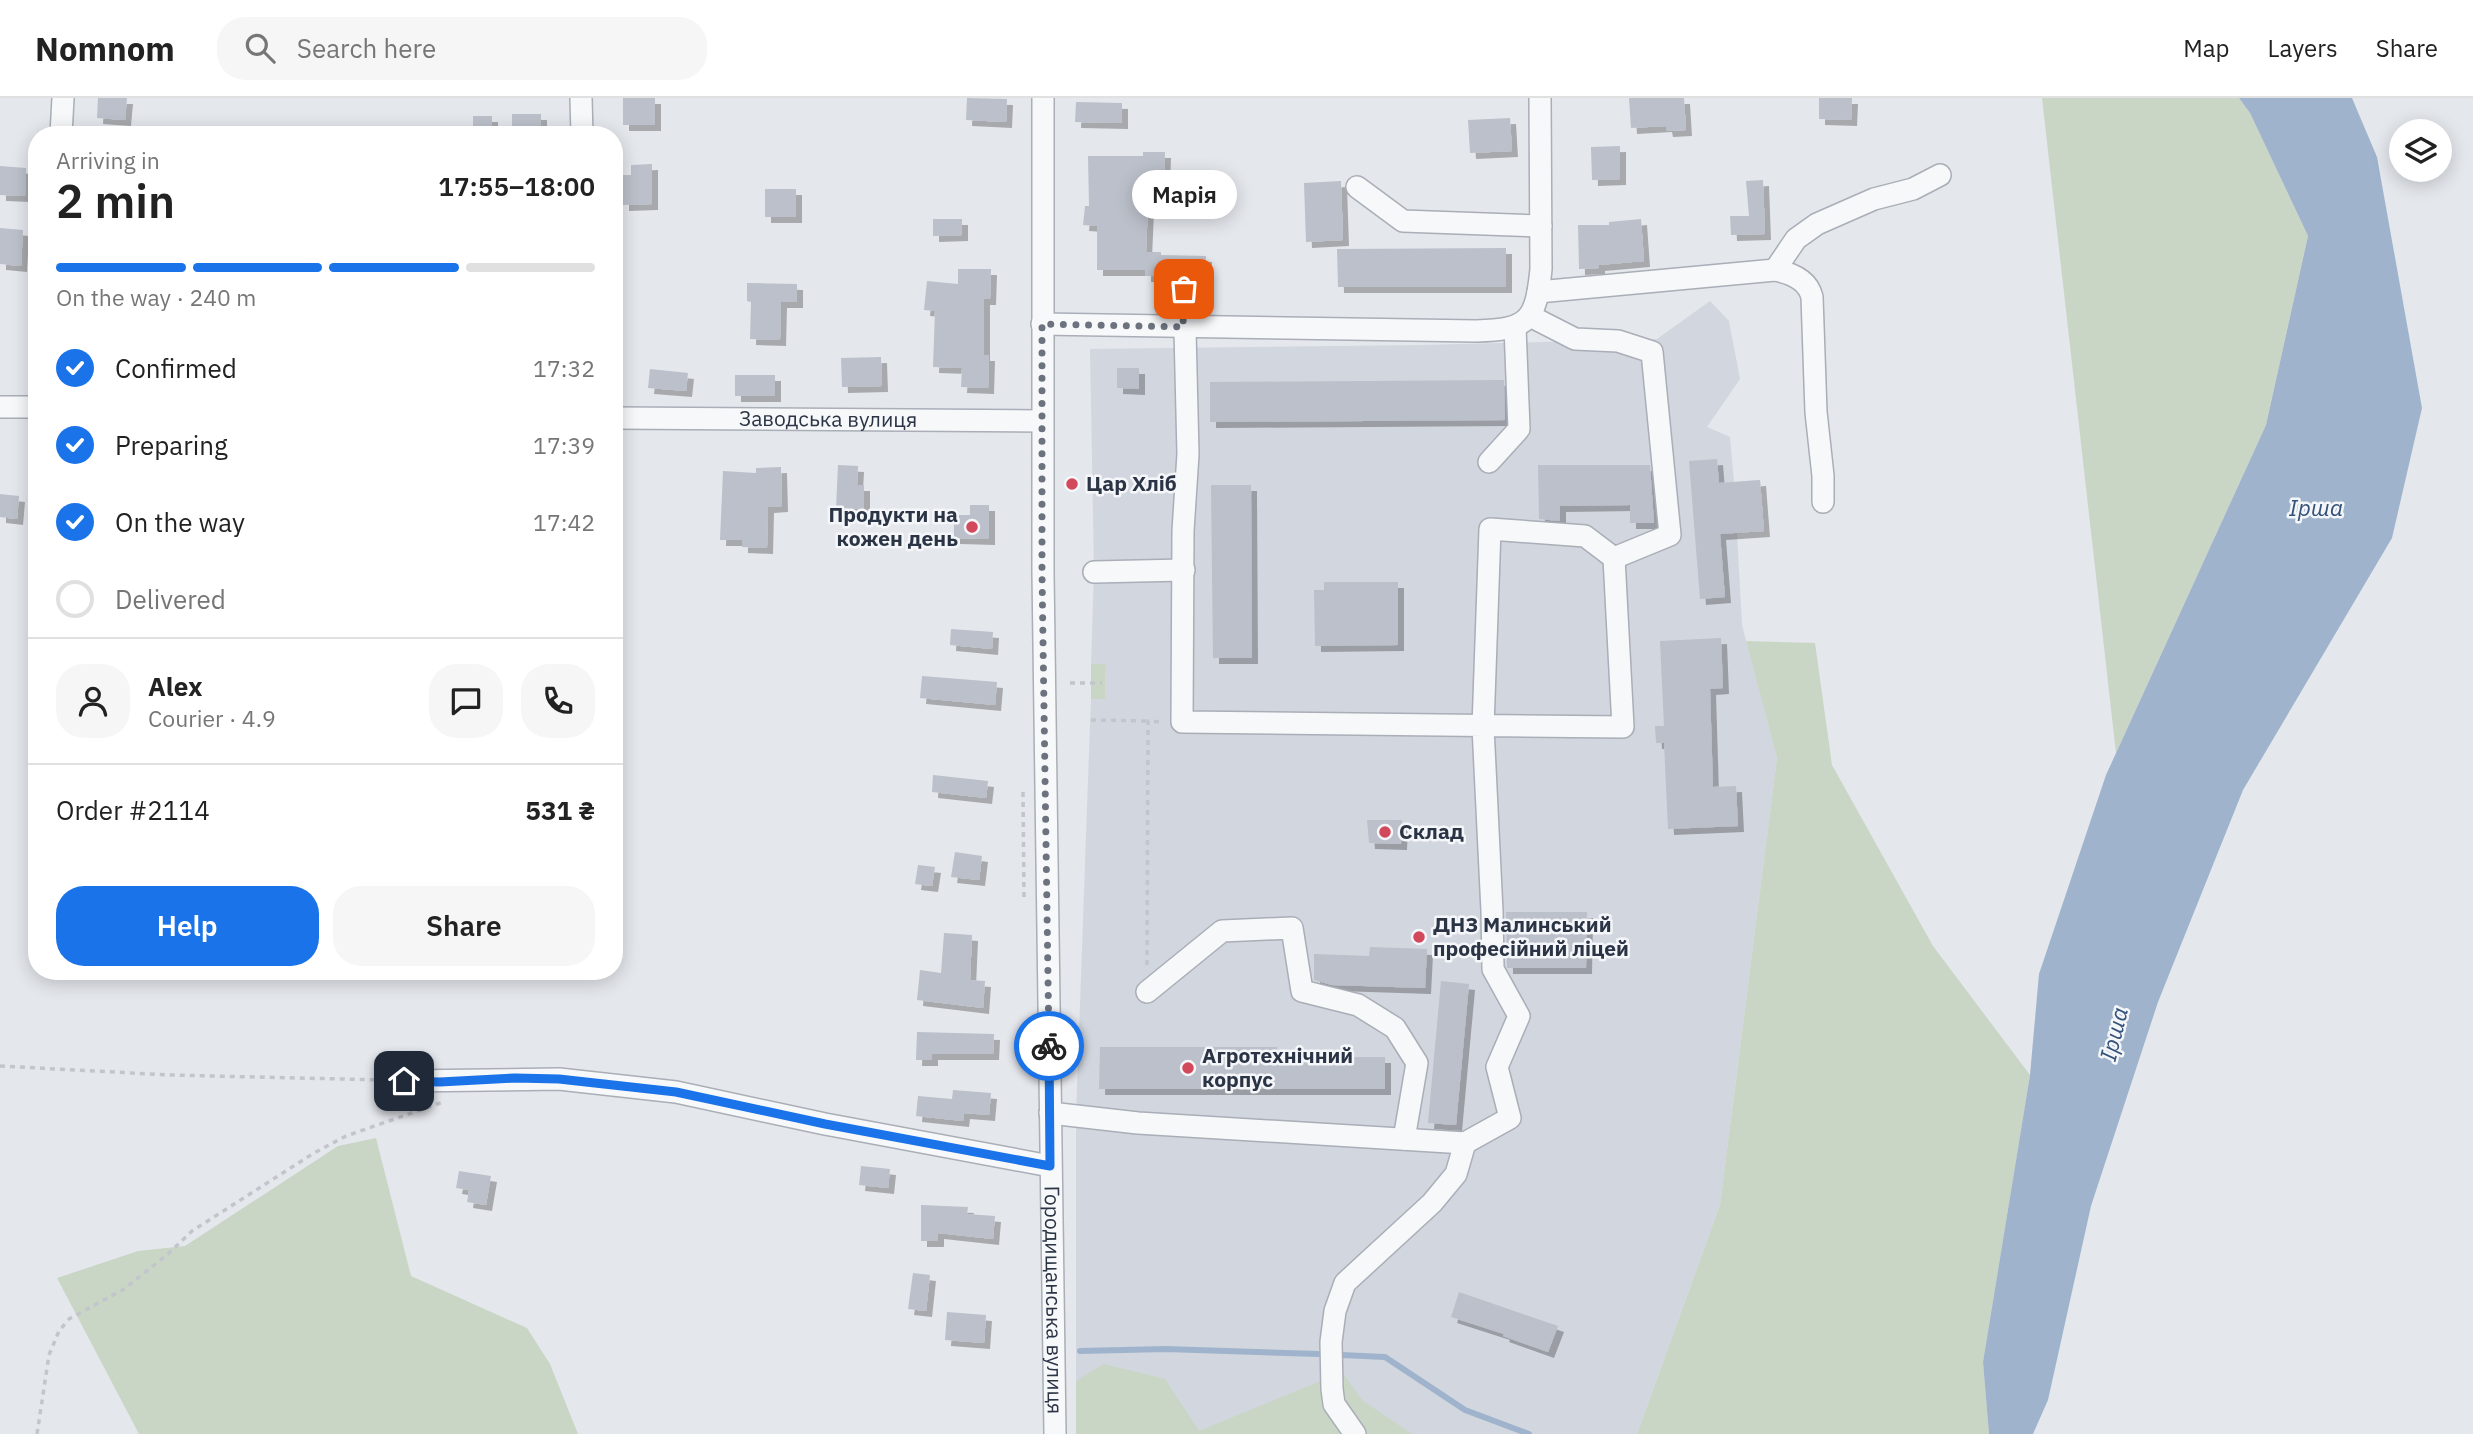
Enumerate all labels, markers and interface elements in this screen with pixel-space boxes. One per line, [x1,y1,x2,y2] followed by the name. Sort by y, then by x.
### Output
[217,17,707,80] search box
[35,27,175,70] text: Nomnom
[241,29,279,67] icon: search
[297,31,436,65] text: Search here
[2183,32,2230,64] text: Map
[2268,32,2338,64] text: Layers
[2376,32,2438,64] text: Share
[2389,119,2452,182] map controls
[2389,119,2452,182] button: layers
[56,145,160,175] text: Arriving in
[438,169,595,203] text: 17:55–18:00
[1132,170,1236,219] callout: Марія
[56,171,175,231] text: 2 min
[1152,179,1217,209] text: Марія
[1154,259,1214,319] pin
[1165,270,1203,308] icon: bag
[56,282,256,312] text: On the way · 240 m
[56,349,94,387] icon: check
[115,351,237,385] text: Confirmed
[533,353,595,383] text: 17:32
[739,404,917,433] street label: Заводська вулиця
[56,426,94,464] icon: check
[115,428,228,462] text: Preparing
[533,430,595,460] text: 17:39
[1086,469,1177,497] place label: Цар Хліб
[1064,476,1080,492] marker: Цар Хліб
[2289,492,2343,522] water label: Ірша
[828,500,958,552] place label: Продукти на кожен день
[56,503,94,541] icon: check
[115,505,245,539] text: On the way
[533,507,595,537] text: 17:42
[964,519,980,535] marker: Продукти на кожен день
[115,582,226,616] text: Delivered
[56,664,130,738] button: person
[429,664,503,738] button: chat
[521,664,595,738] button: phone
[148,669,202,703] text: Alex
[148,703,276,733] text: Courier · 4.9
[56,793,210,827] text: Order #2114
[525,793,595,827] text: 531 ₴
[1399,817,1464,845] place label: Склад
[1377,824,1393,840] marker: Склад
[56,886,319,966] button: Help
[333,886,595,966] button: Share
[1433,910,1629,962] place label: ДНЗ Малинський професійний ліцей
[1411,929,1427,945] marker: ДНЗ Малинський професійний ліцей
[2092,1004,2134,1064] water label: Ірша
[1014,1011,1084,1081] courier
[1030,1027,1068,1065] icon: bike
[1202,1041,1353,1093] place label: Агротехнічний корпус
[374,1051,434,1111] pin
[1180,1060,1196,1076] marker: Агротехнічний корпус
[385,1062,423,1100] icon: home
[1039,1185,1070,1414] street label: Городищанська вулиця

